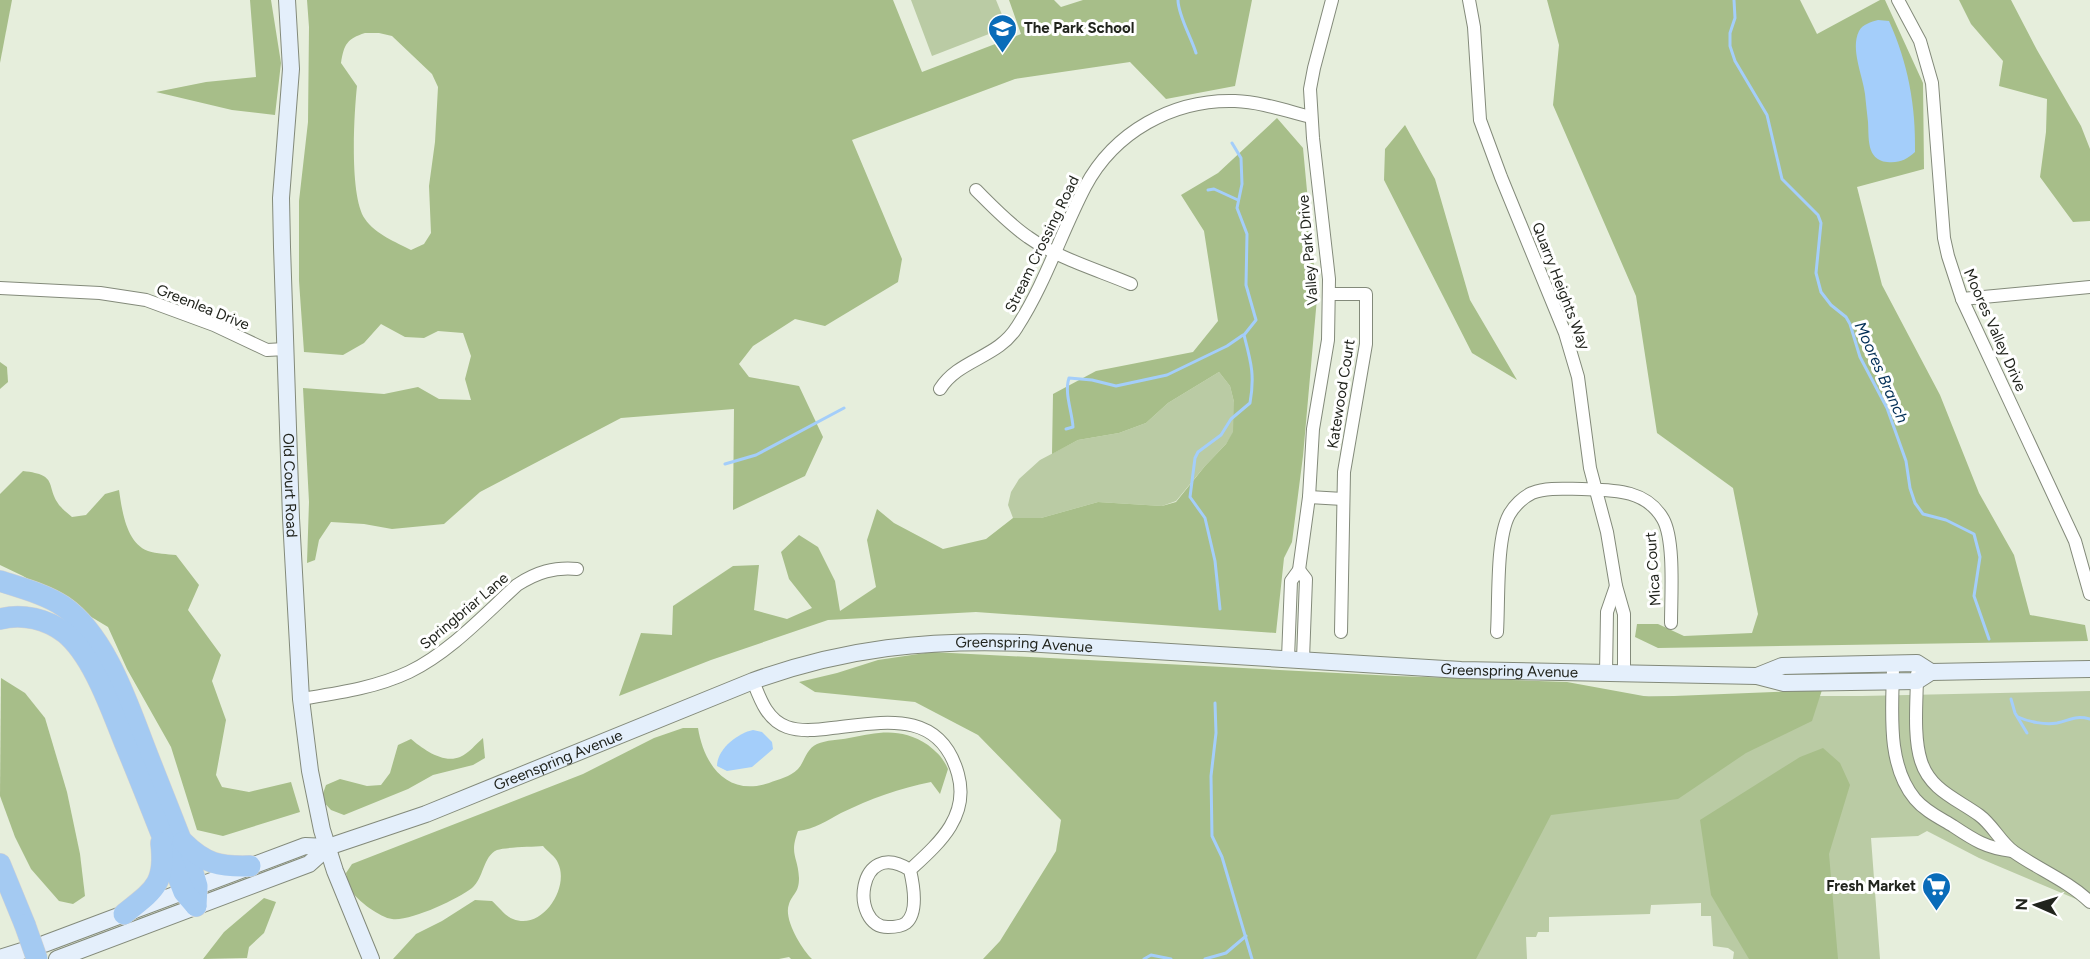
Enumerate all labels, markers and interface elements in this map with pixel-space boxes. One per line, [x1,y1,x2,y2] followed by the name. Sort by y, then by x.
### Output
[987,12,1019,54] school or university icon: The Park School
[1024,19,1134,37] place label: The Park School
[1001,173,1083,315] street label: Stream Crossing Road
[1294,194,1322,306] street label: Valley Park Drive
[1528,220,1594,352] street label: Quarry Heights Way
[1960,266,2030,394] street label: Moores Valley Drive
[154,280,252,334] street label: Greenlea Drive
[1851,319,1912,426] water label: Moores Branch
[1323,338,1359,450] street label: Katewood Court
[279,433,301,538] street label: Old Court Road
[1641,531,1665,607] street label: Mica Court
[416,569,512,653] street label: Springbriar Lane
[955,633,1093,656] street label: Greenspring Avenue
[1440,660,1578,681] street label: Greenspring Avenue
[491,726,625,794] street label: Greenspring Avenue
[1921,870,1953,912] supermarket icon: Fresh Market
[2006,875,2066,935] north arrow
[1826,877,1916,895] place label: Fresh Market
[2012,898,2031,911] text: N

